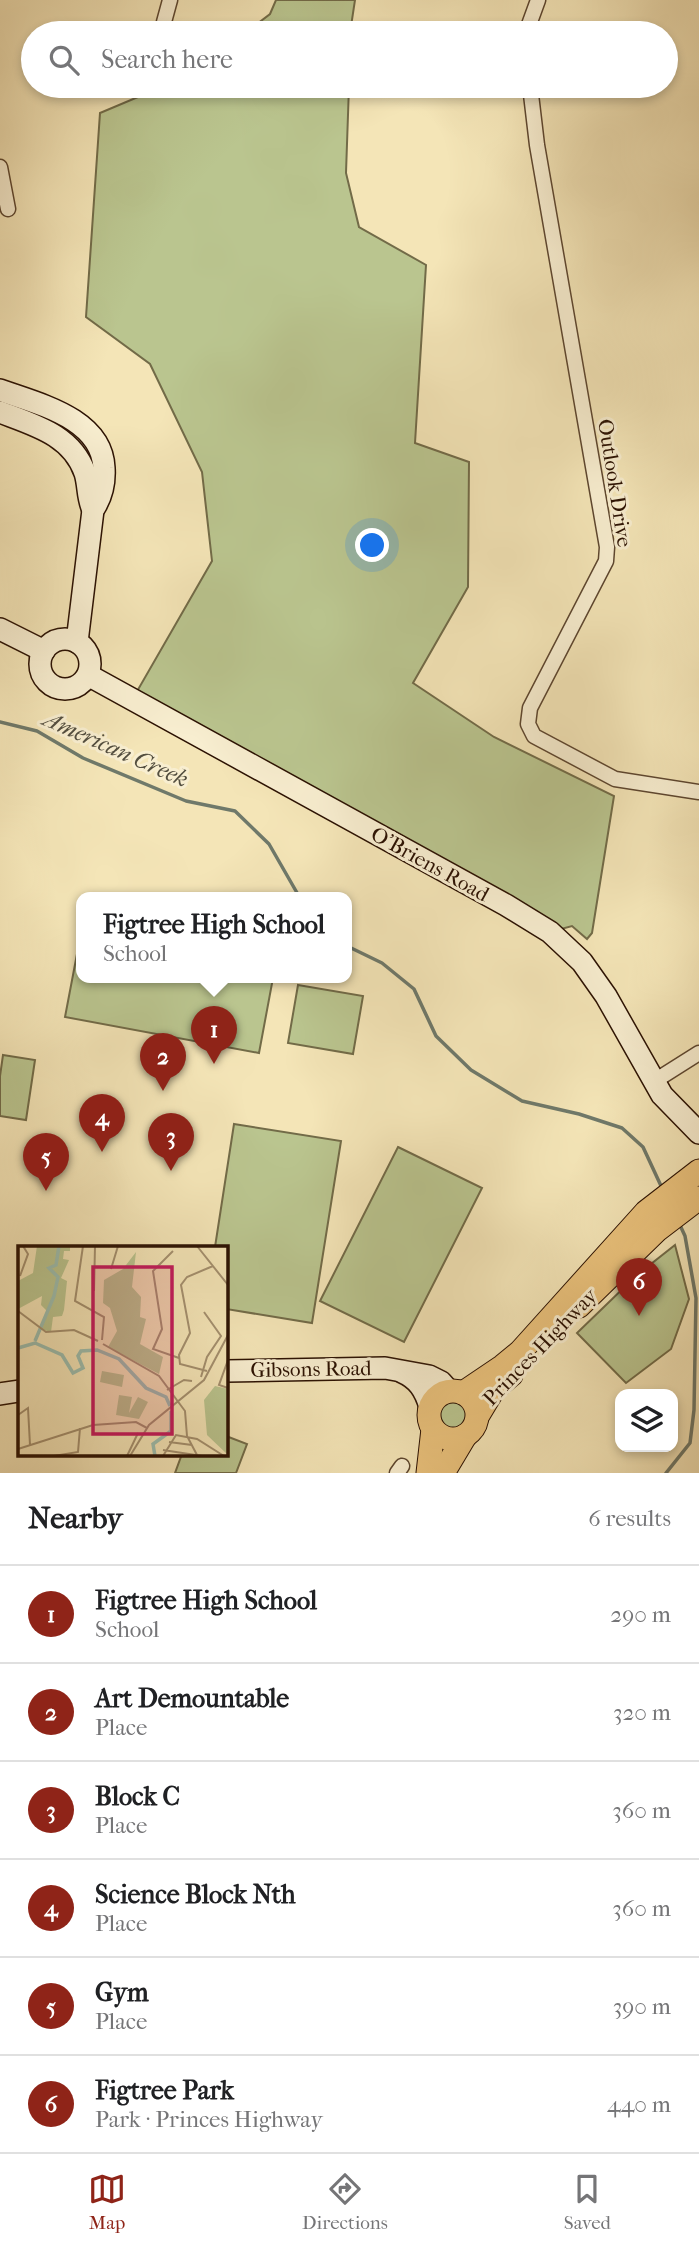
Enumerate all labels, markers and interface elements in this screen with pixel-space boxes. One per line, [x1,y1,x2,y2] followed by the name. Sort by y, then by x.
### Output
[21,21,678,98] search box
[45,41,83,79] icon: search
[101,44,233,75] text: Search here
[593,417,637,549] street label: Outlook Drive
[355,528,389,562] your location
[37,704,193,793] water label: American Creek
[367,822,494,907] street label: O'Briens Road
[76,892,352,983] popup
[103,909,325,940] text: Figtree High School
[103,940,167,967] text: School
[191,1006,237,1064] pin: 1
[140,1033,186,1091] pin: 2
[79,1094,125,1152] pin: 4
[148,1113,194,1171] pin: 3
[23,1133,69,1191] pin: 5
[18,1246,228,1456] inset map
[616,1258,662,1316] pin: 6
[478,1283,602,1410] street label: Princes Highway
[250,1356,372,1382] street label: Gibsons Road
[615,1389,678,1452] map controls
[615,1389,678,1452] button: layers
[28,1501,123,1536] text: Nearby
[588,1505,671,1532] text: 6 results
[95,1585,317,1616] text: Figtree High School
[47,1601,55,1628] text: 1
[610,1601,671,1628] text: 290 m
[95,1616,159,1643] text: School
[95,1683,289,1714] text: Art Demountable
[45,1699,57,1726] text: 2
[613,1699,671,1726] text: 320 m
[95,1714,147,1741] text: Place
[95,1781,180,1812] text: Block C
[46,1797,56,1824] text: 3
[612,1797,671,1824] text: 360 m
[95,1812,147,1839] text: Place
[95,1879,296,1910] text: Science Block Nth
[44,1895,58,1922] text: 4
[612,1895,671,1922] text: 360 m
[95,1910,147,1937] text: Place
[95,1977,149,2008] text: Gym
[46,1993,56,2020] text: 5
[613,1993,671,2020] text: 390 m
[95,2008,147,2035] text: Place
[95,2075,234,2106] text: Figtree Park
[45,2091,57,2118] text: 6
[607,2091,671,2118] text: 440 m
[95,2106,323,2133] text: Park · Princes Highway
[88,2170,126,2234] tab: Map
[302,2170,388,2234] tab: Directions
[564,2170,611,2234] tab: Saved

